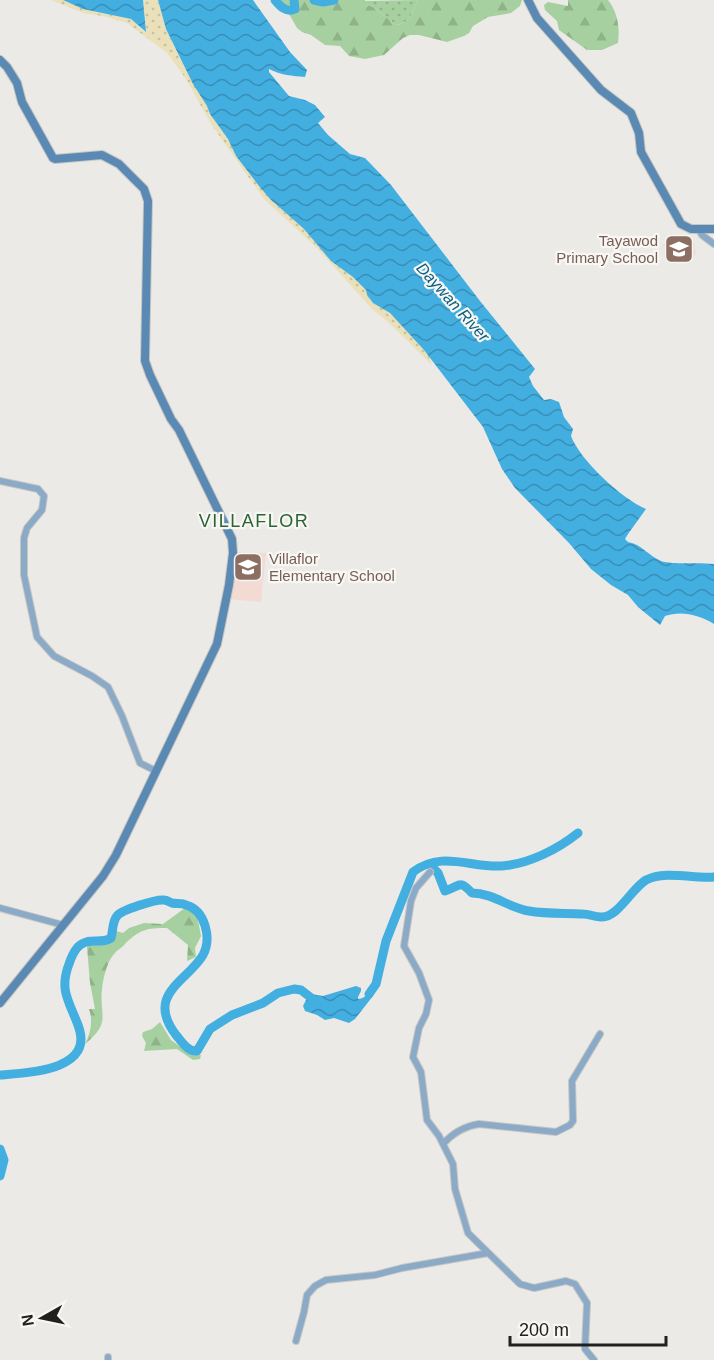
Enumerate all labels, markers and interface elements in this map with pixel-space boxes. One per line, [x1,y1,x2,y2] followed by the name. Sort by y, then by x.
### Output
[556,232,658,266] place label: Tayawod Primary School
[663,233,695,265] school or university icon: Tayawod Primary School
[413,259,493,345] water label: Daywan River
[199,511,309,531] district label: VILLAFLOR
[269,550,395,584] place label: Villaflor Elementary School
[232,551,264,583] school or university icon: Villaflor Elementary School
[12,1288,72,1348] north arrow
[510,1309,666,1347] scale bar
[18,1313,37,1327] text: N
[519,1320,569,1340] text: 200 m

